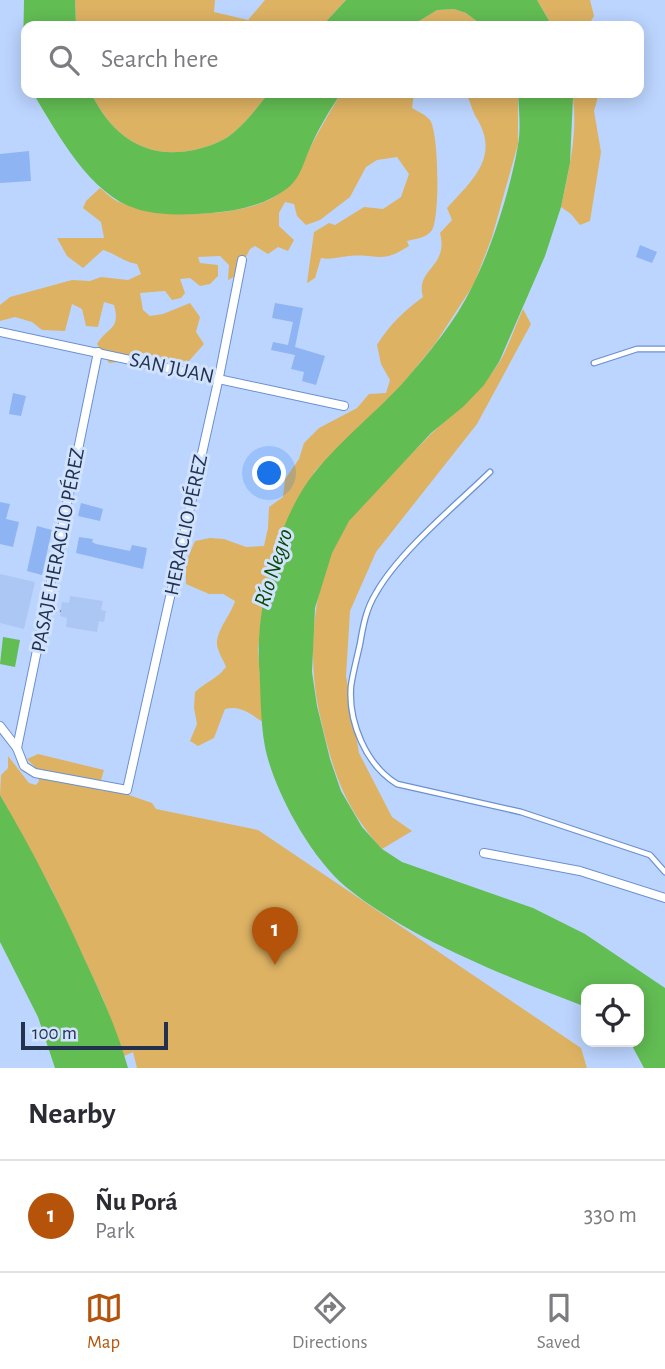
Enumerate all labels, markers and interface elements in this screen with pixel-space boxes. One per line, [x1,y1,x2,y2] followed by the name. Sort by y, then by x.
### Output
[21,21,644,98] search box
[45,41,83,79] icon: search
[101,46,219,72] text: Search here
[128,349,216,387] street label: SAN JUAN
[26,446,88,654] street label: PASAJE HERACLIO PÉREZ
[159,452,211,597] street label: HERACLIO PÉREZ
[252,456,286,490] your location
[251,526,297,610] water label: Río Negro
[252,907,298,965] pin: 1
[581,984,644,1047] map controls
[581,984,644,1047] button: locate
[21,1019,168,1051] scale bar
[32,1024,77,1043] text: 100 m
[28,1099,116,1129] text: Nearby
[95,1189,178,1215] text: Ñu Porá
[47,1204,55,1227] text: 1
[584,1204,637,1227] text: 330 m
[95,1220,135,1243] text: Park
[85,1289,123,1354] tab: Map
[292,1289,368,1354] tab: Directions
[537,1289,580,1354] tab: Saved

